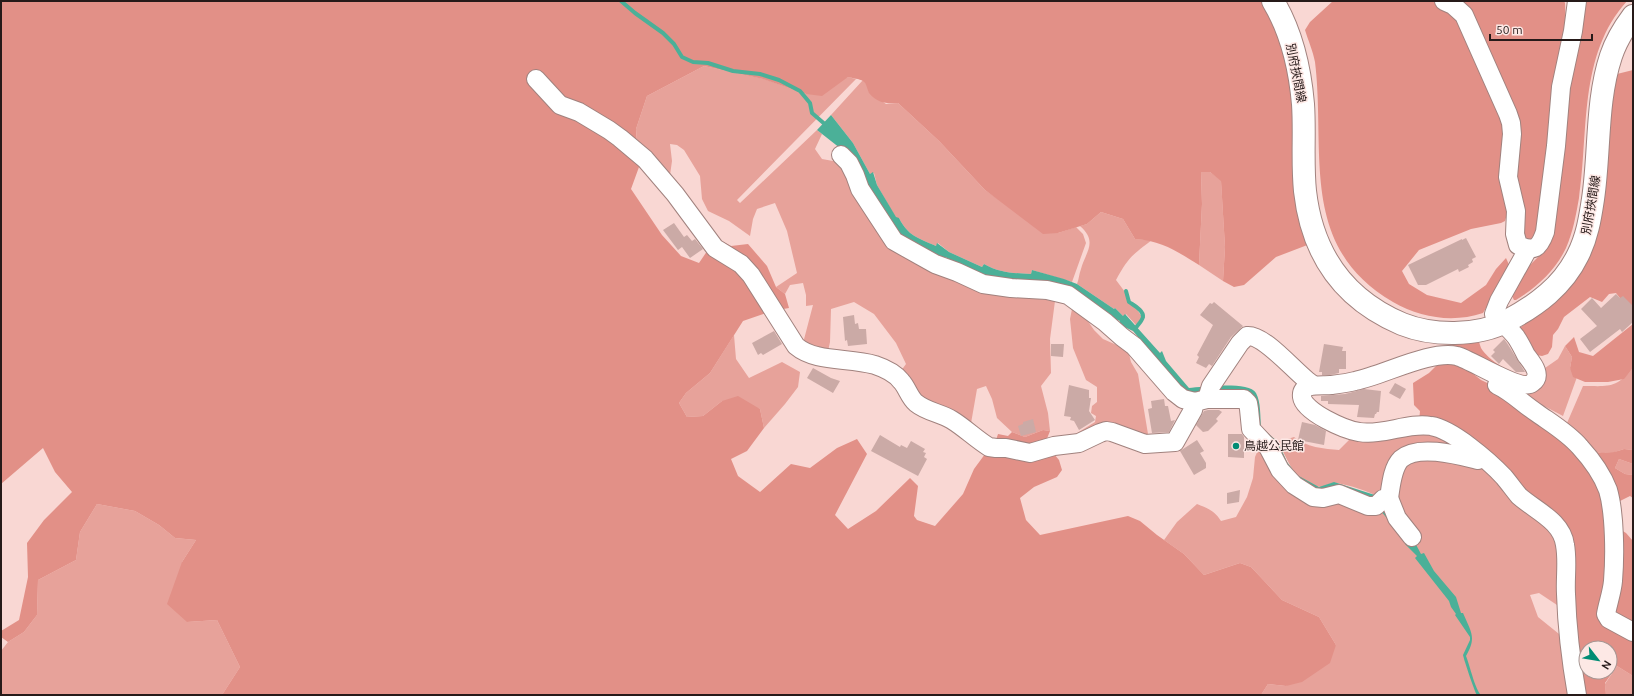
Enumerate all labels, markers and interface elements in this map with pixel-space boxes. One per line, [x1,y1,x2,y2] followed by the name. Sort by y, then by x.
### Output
[1490,16,1592,42] scale bar
[1496,23,1523,36] text: 50 m
[1284,42,1309,104] street label: 別府挾間線
[1579,174,1602,236] street label: 別府挾間線
[1244,439,1304,452] place label: 鳥越公民館
[1231,441,1241,451] marker: 鳥越公民館
[1578,640,1618,680] north arrow
[1599,659,1614,672] text: N

